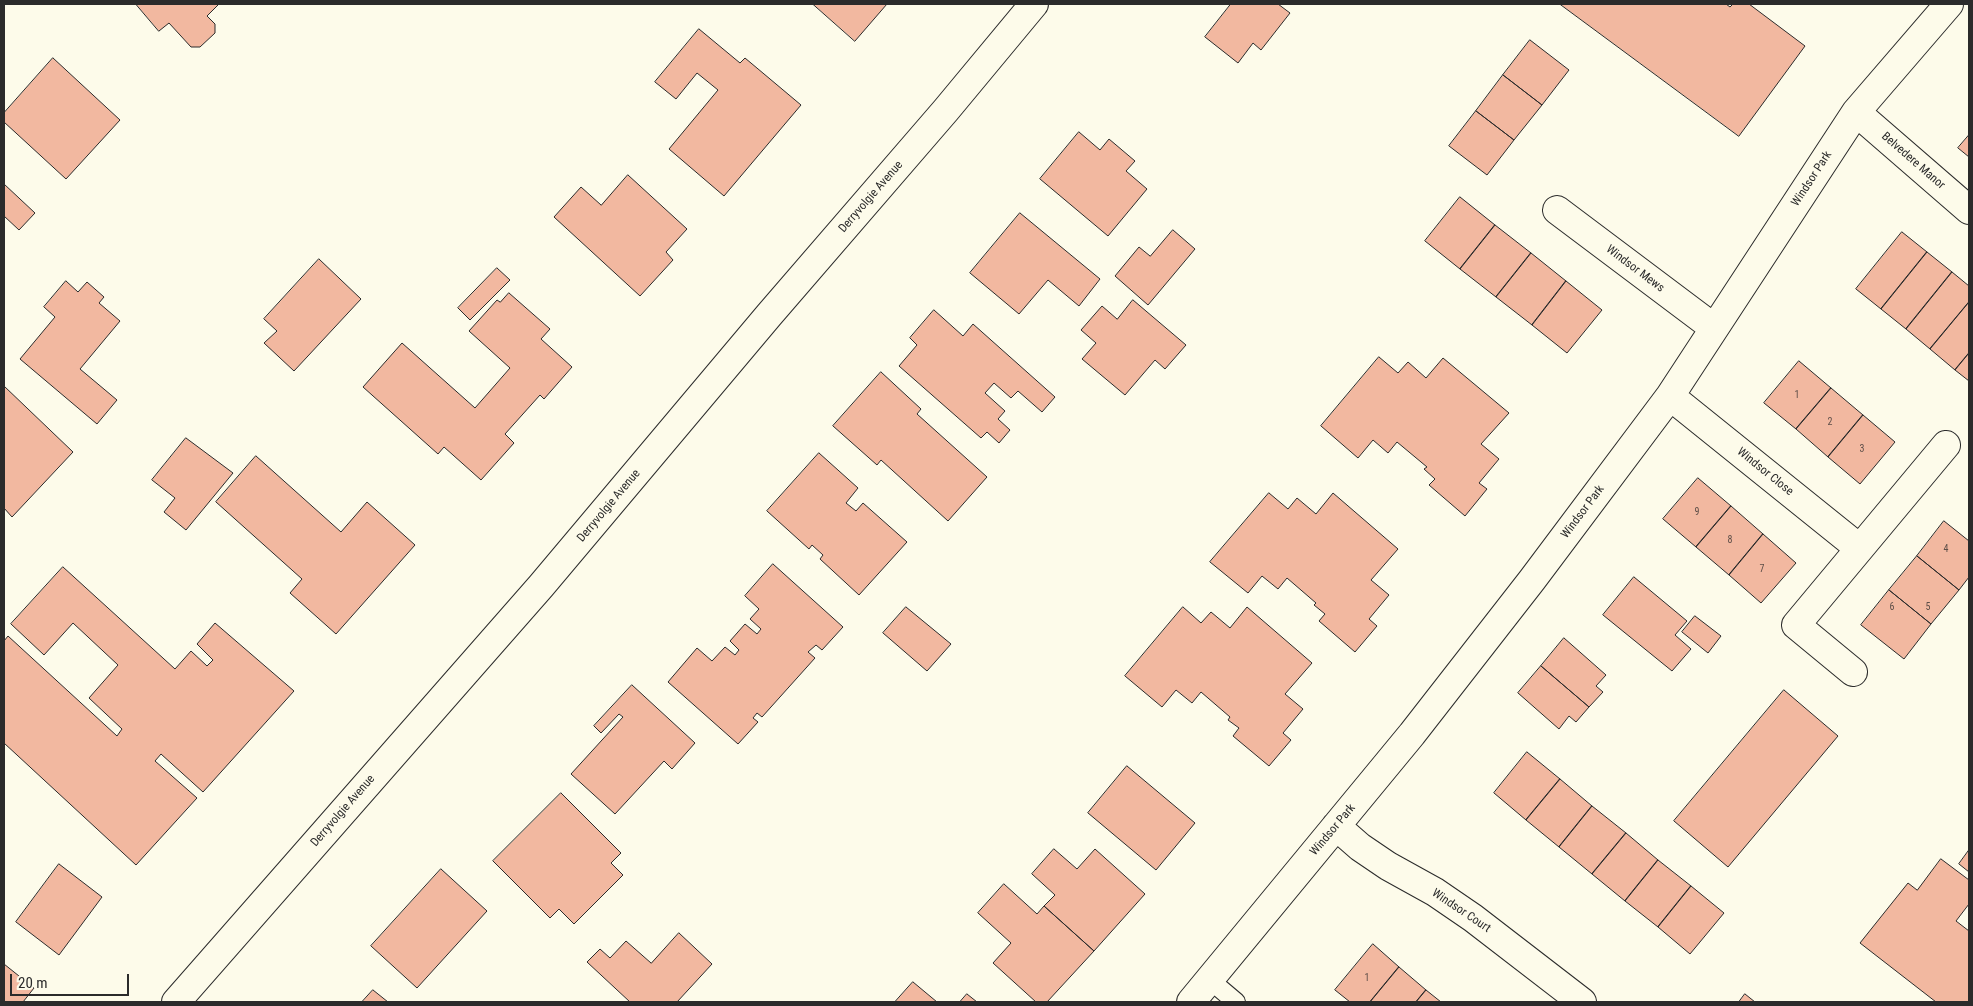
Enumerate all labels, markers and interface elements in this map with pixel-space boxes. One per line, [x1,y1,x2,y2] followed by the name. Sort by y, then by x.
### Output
[1878,130,1948,192] street label: Belvedere Manor
[1789,149,1835,209] street label: Windsor Park
[836,158,906,236] street label: Derryvolgie Avenue
[1603,242,1667,296] street label: Windsor Mews
[1795,389,1799,401] house number: 1
[1828,416,1832,428] house number: 2
[1860,443,1864,455] house number: 3
[1734,445,1796,499] street label: Windsor Close
[574,467,644,545] street label: Derryvolgie Avenue
[1558,483,1608,541] street label: Windsor Park
[1695,506,1699,518] house number: 9
[1728,534,1732,546] house number: 8
[1944,543,1948,555] house number: 4
[1760,563,1764,575] house number: 7
[1890,601,1894,613] house number: 6
[1926,601,1930,613] house number: 5
[308,772,378,850] street label: Derryvolgie Avenue
[1307,801,1359,859] street label: Windsor Park
[1429,886,1493,936] street label: Windsor Court
[12,964,131,996] scale bar
[1365,972,1369,984] house number: 1
[18,974,48,992] text: 20 m

